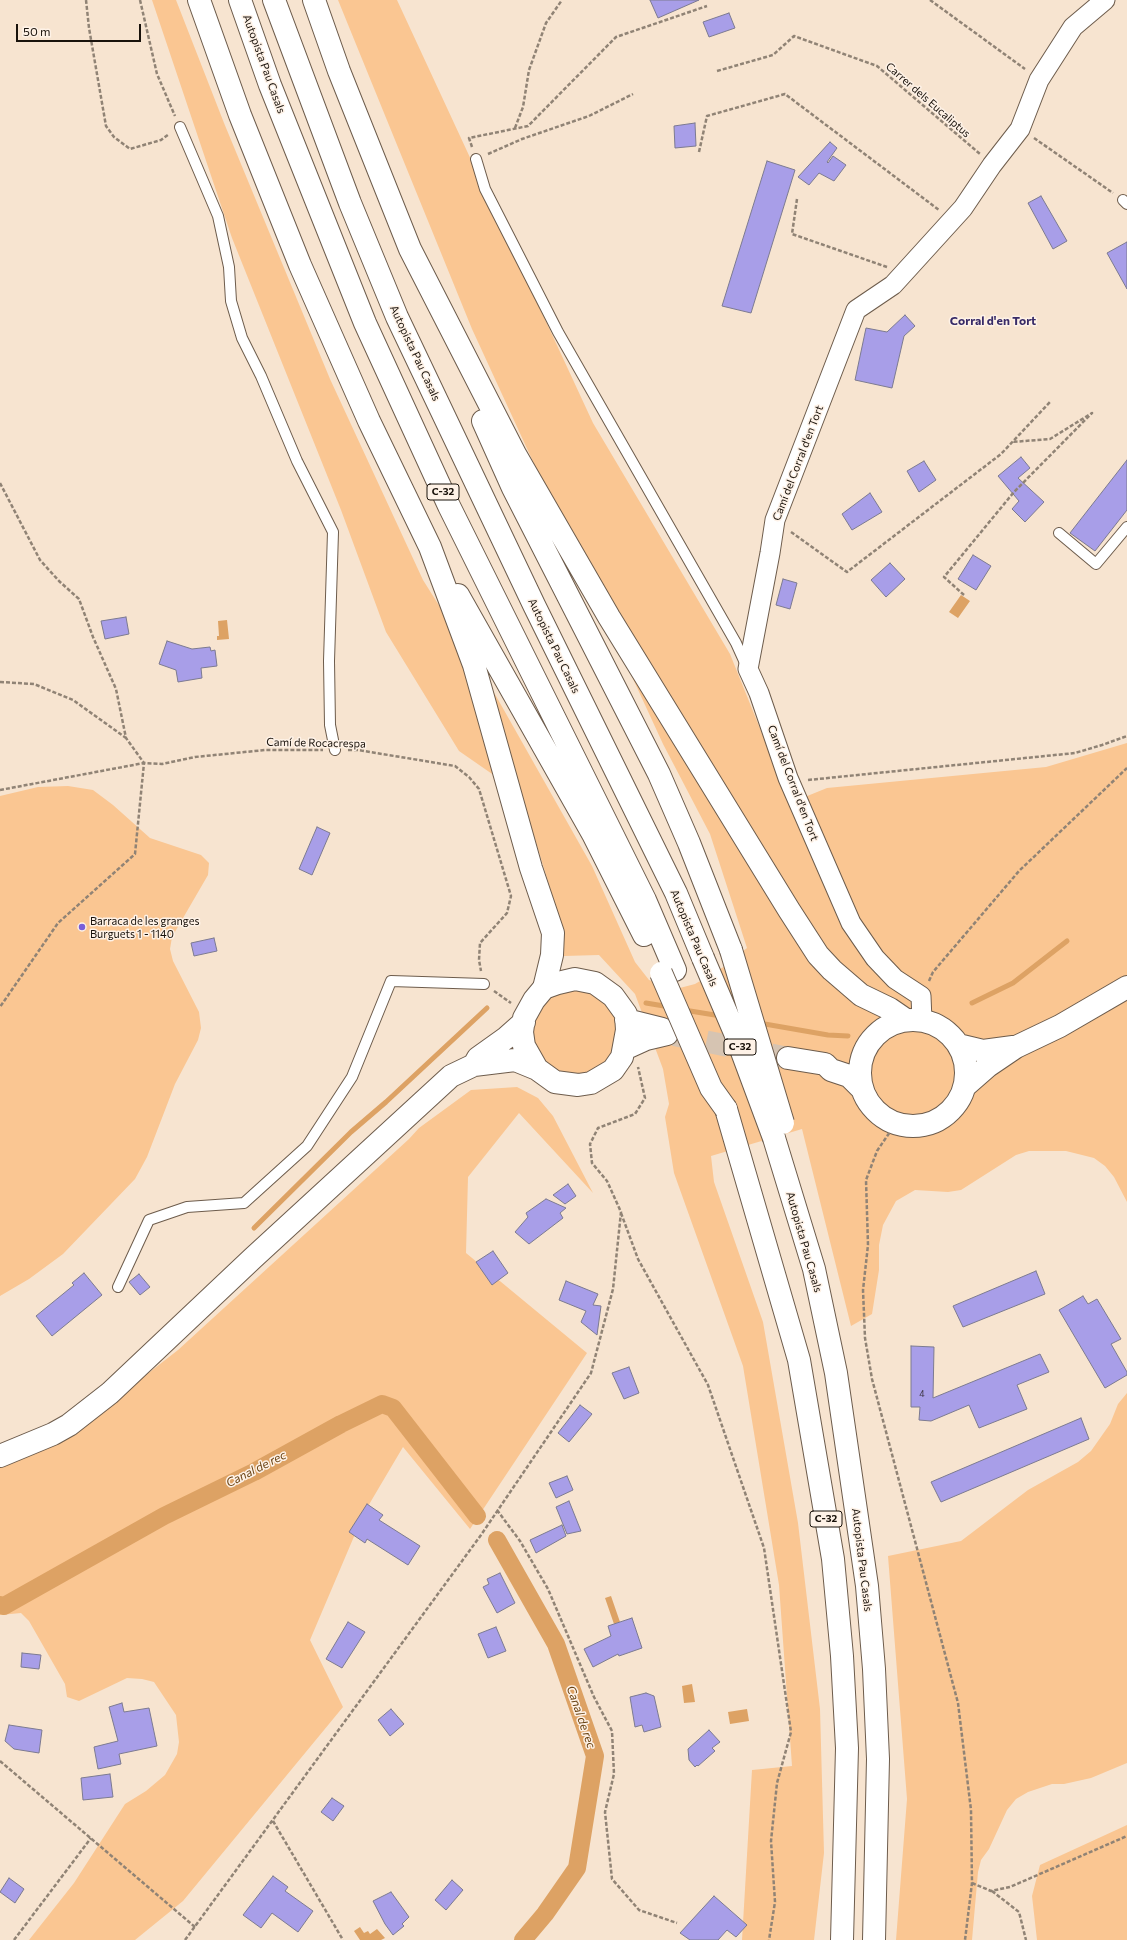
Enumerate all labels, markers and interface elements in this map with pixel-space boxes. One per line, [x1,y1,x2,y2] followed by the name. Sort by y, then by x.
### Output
[240,13,288,115] street label: Autopista Pau Casals
[18,16,143,42] scale bar
[23,24,51,38] text: 50 m
[883,60,973,140] street label: Carrer dels Eucaliptus
[387,303,443,403] street label: Autopista Pau Casals
[950,314,1036,328] district label: Corral d'en Tort
[770,403,826,523] street label: Camí del Corral d'en Tort
[427,484,459,500] road number: C-32
[525,596,583,696] street label: Autopista Pau Casals
[765,723,821,843] street label: Camí del Corral d'en Tort
[266,736,366,750] street label: Camí de Rocacrespa
[668,888,720,988] street label: Autopista Pau Casals
[90,914,200,940] place label: Barraca de les granges Burguets 1 - 1140
[77,922,87,932] marker: Barraca de les granges Burguets 1 - 1140
[724,1039,756,1055] road number: C-32
[783,1190,825,1294] street label: Autopista Pau Casals
[919,1389,925,1399] house number: 4
[224,1448,288,1490] water label: Canal de rec
[849,1508,875,1612] street label: Autopista Pau Casals
[810,1511,842,1527] road number: C-32
[564,1684,598,1750] water label: Canal de rec

